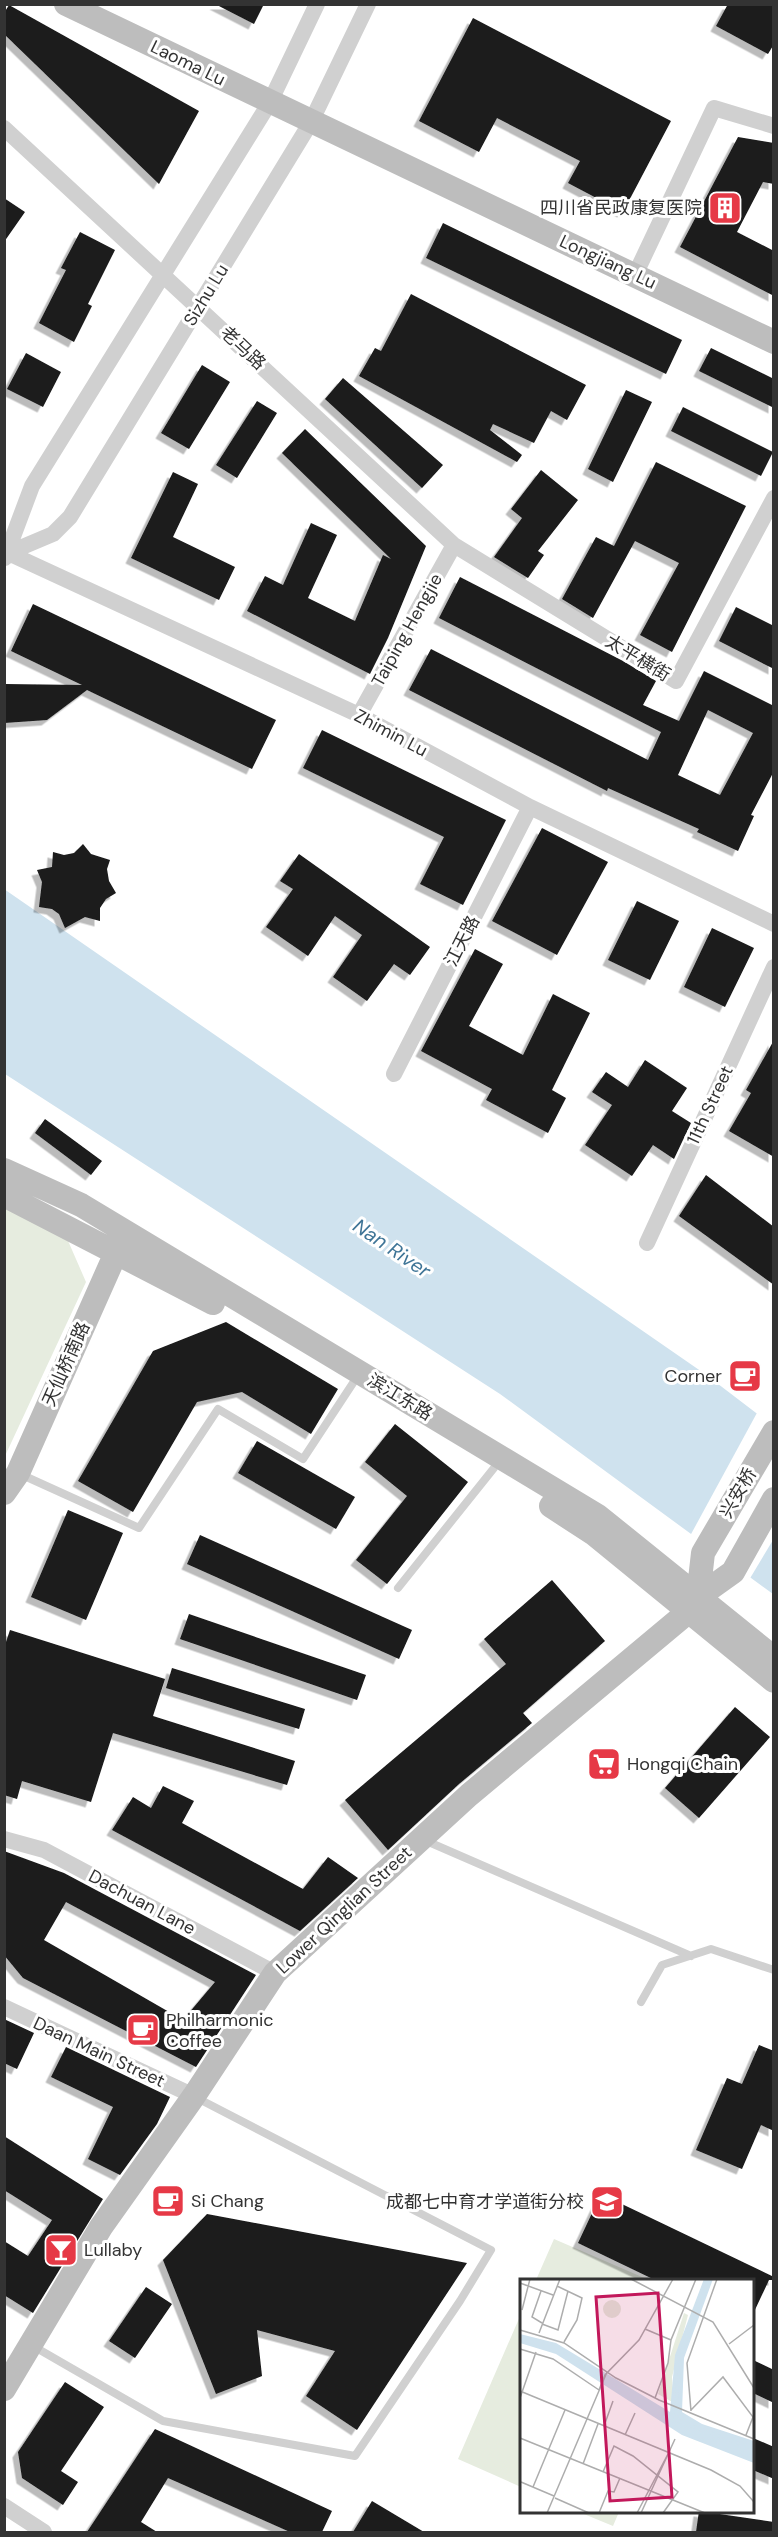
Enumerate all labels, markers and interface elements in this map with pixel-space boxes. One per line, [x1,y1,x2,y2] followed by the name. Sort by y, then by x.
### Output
[147,35,229,91] street label: Laoma Lu
[707,190,743,226] building icon: 四川省民政康复医院
[540,196,702,220] place label: 四川省民政康复医院
[556,229,660,295] street label: Longjiang Lu
[178,260,234,330] street label: Sizhu Lu
[215,321,271,375] street label: 老马路
[366,569,448,691] street label: Taiping Hengjie
[601,629,675,687] street label: 太平横街
[350,704,432,762] street label: Zhimin Lu
[439,911,485,971] street label: 江天路
[681,1062,739,1148] street label: 11th Street
[348,1213,436,1284] water label: Nan River
[37,1318,95,1410] street label: 天仙桥南路
[727,1358,763,1394] cafe icon: Corner
[665,1364,722,1388] place label: Corner
[363,1368,437,1426] street label: 滨江东路
[714,1464,762,1522] street label: 兴安桥
[586,1746,622,1782] supermarket icon: Hongqi Chain
[627,1752,738,1776] place label: Hongqi Chain
[271,1841,417,1979] street label: Lower Qinglian Street
[84,1864,200,1940] street label: Dachuan Lane
[166,2008,274,2053] place label: Philharmonic Coffee
[29,2011,169,2093] street label: Daan Main Street
[125,2012,161,2048] cafe icon: Philharmonic Coffee
[150,2183,186,2219] cafe icon: Si Chang
[589,2184,625,2220] school or university icon: 成都七中育才学道街分校
[191,2189,264,2213] place label: Si Chang
[386,2190,584,2214] place label: 成都七中育才学道街分校
[43,2232,79,2268] bar icon: Lullaby
[84,2238,142,2262] place label: Lullaby
[520,2279,754,2513] inset map

